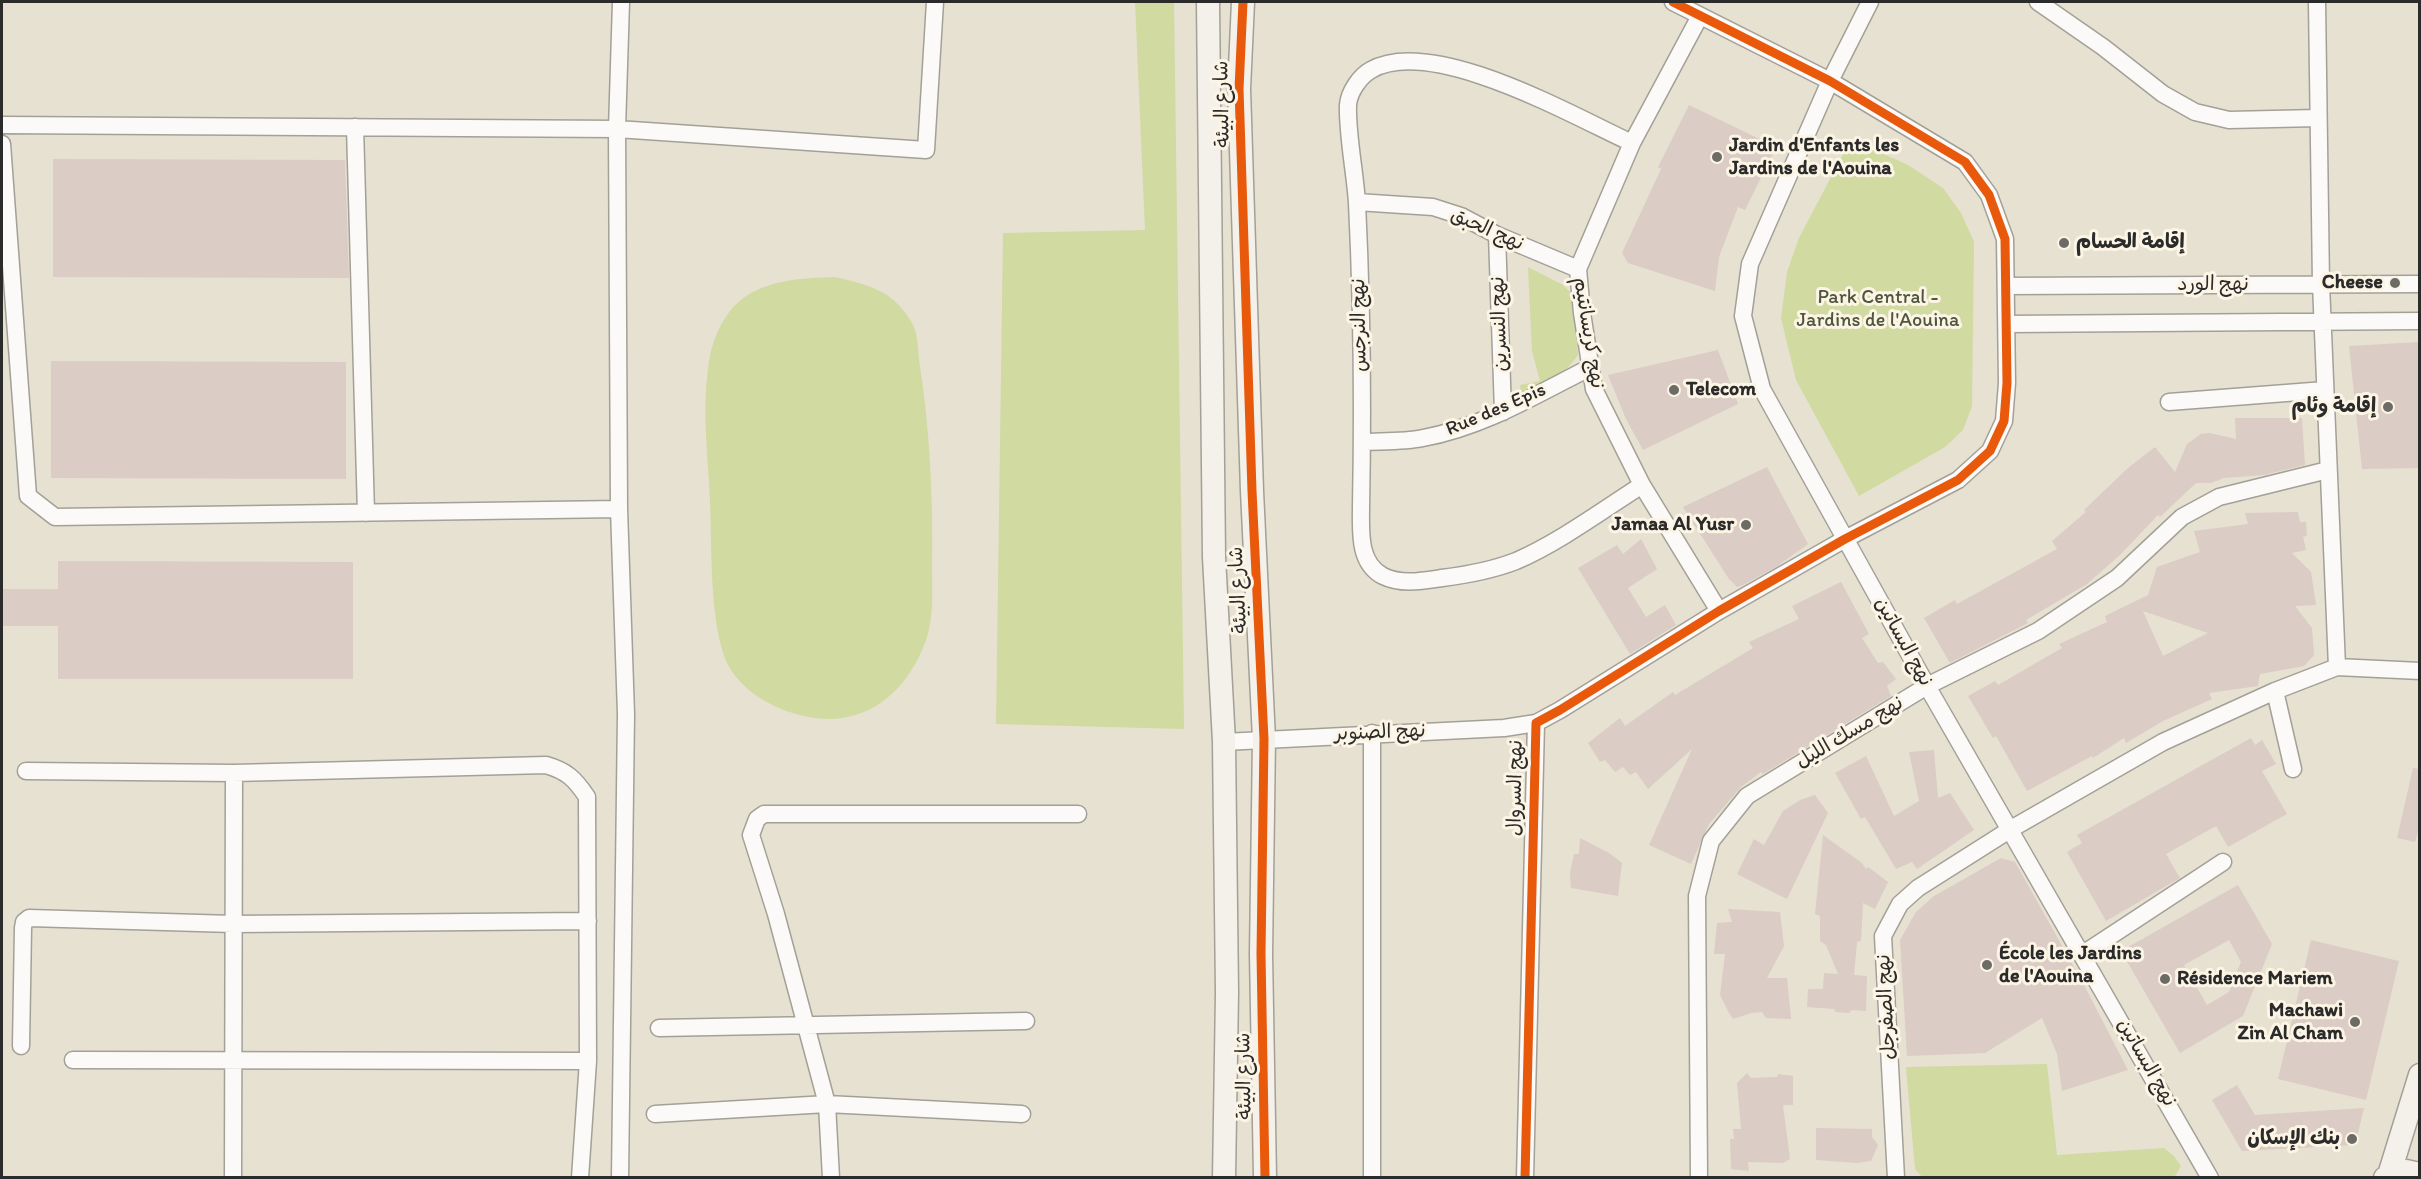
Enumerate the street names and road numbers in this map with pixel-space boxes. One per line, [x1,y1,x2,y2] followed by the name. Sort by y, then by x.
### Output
[1210,60,1236,148] street label: شارع البيئة
[1447,203,1527,257] street label: نهج الحبق
[2177,273,2249,297] street label: نهج الورد
[1486,276,1514,372] street label: نهج النسرين
[1567,276,1609,390] street label: نهج كريسانتيم
[1347,278,1373,372] street label: نهج النرجس
[1442,378,1550,442] street label: Rue des Epis
[1225,546,1253,634] street label: شارع البيئة
[1869,593,1937,691] street label: نهج البساتين
[1792,691,1908,775] street label: نهج مسك الليل
[1334,719,1426,747] street label: نهج الصنوبر
[1503,740,1529,836] street label: نهج السروال
[1872,954,1902,1060] street label: نهج الصفرجل
[2111,1015,2181,1111] street label: نهج البساتين
[1232,1032,1258,1120] street label: شارع البيئة

